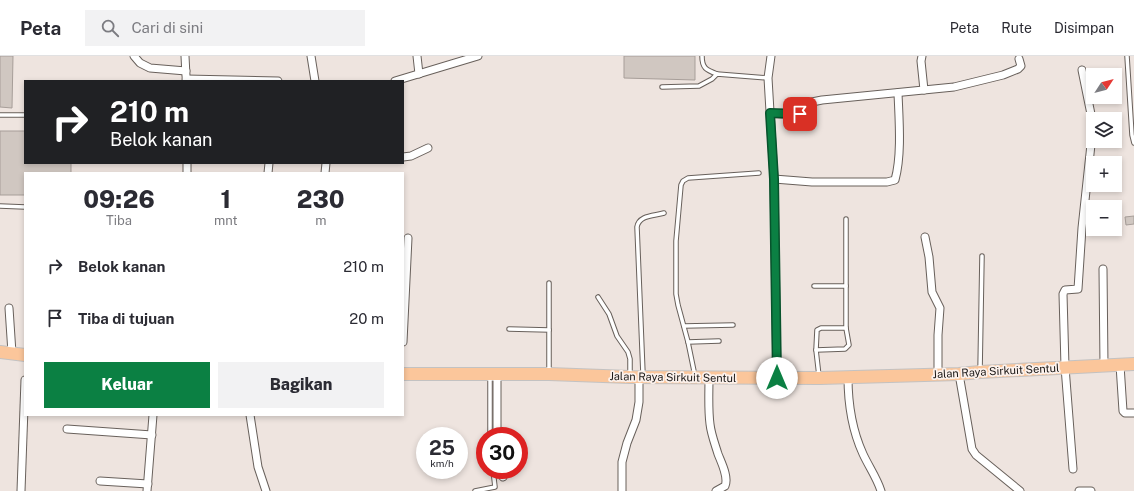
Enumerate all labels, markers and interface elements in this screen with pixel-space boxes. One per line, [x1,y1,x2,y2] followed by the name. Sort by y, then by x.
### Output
[85,10,365,46] search box
[20,17,61,39] text: Peta
[99,17,121,39] icon: search
[131,19,203,36] text: Cari di sini
[950,20,979,36] text: Peta
[1001,20,1032,36] text: Rute
[1054,20,1114,36] text: Disimpan
[1086,68,1122,104] north arrow
[1086,68,1122,236] map controls
[110,95,189,128] text: 210 m
[44,96,96,148] icon: right
[783,97,817,131] pin
[789,103,811,125] icon: arrive
[1086,112,1122,148] button: layers
[110,129,213,150] text: Belok kanan
[1086,156,1122,192] button: +
[83,185,155,213] text: 09:26
[221,185,231,213] text: 1
[297,185,345,213] text: 230
[1086,200,1122,236] button: −
[106,213,132,228] text: Tiba
[214,213,238,228] text: mnt
[315,213,326,228] text: m
[44,255,66,277] icon: right
[78,258,165,275] text: Belok kanan
[343,258,384,275] text: 210 m
[44,307,66,329] icon: arrive
[78,310,174,327] text: Tiba di tujuan
[349,310,384,327] text: 20 m
[756,357,798,399] position arrow
[44,362,210,408] button: Keluar
[218,362,384,408] button: Bagikan
[932,362,1060,380] street label: Jalan Raya Sirkuit Sentul
[609,370,737,384] street label: Jalan Raya Sirkuit Sentul
[476,427,528,479] speed limit sign: 30
[429,436,455,460] text: 25
[430,457,454,469] text: km/h

